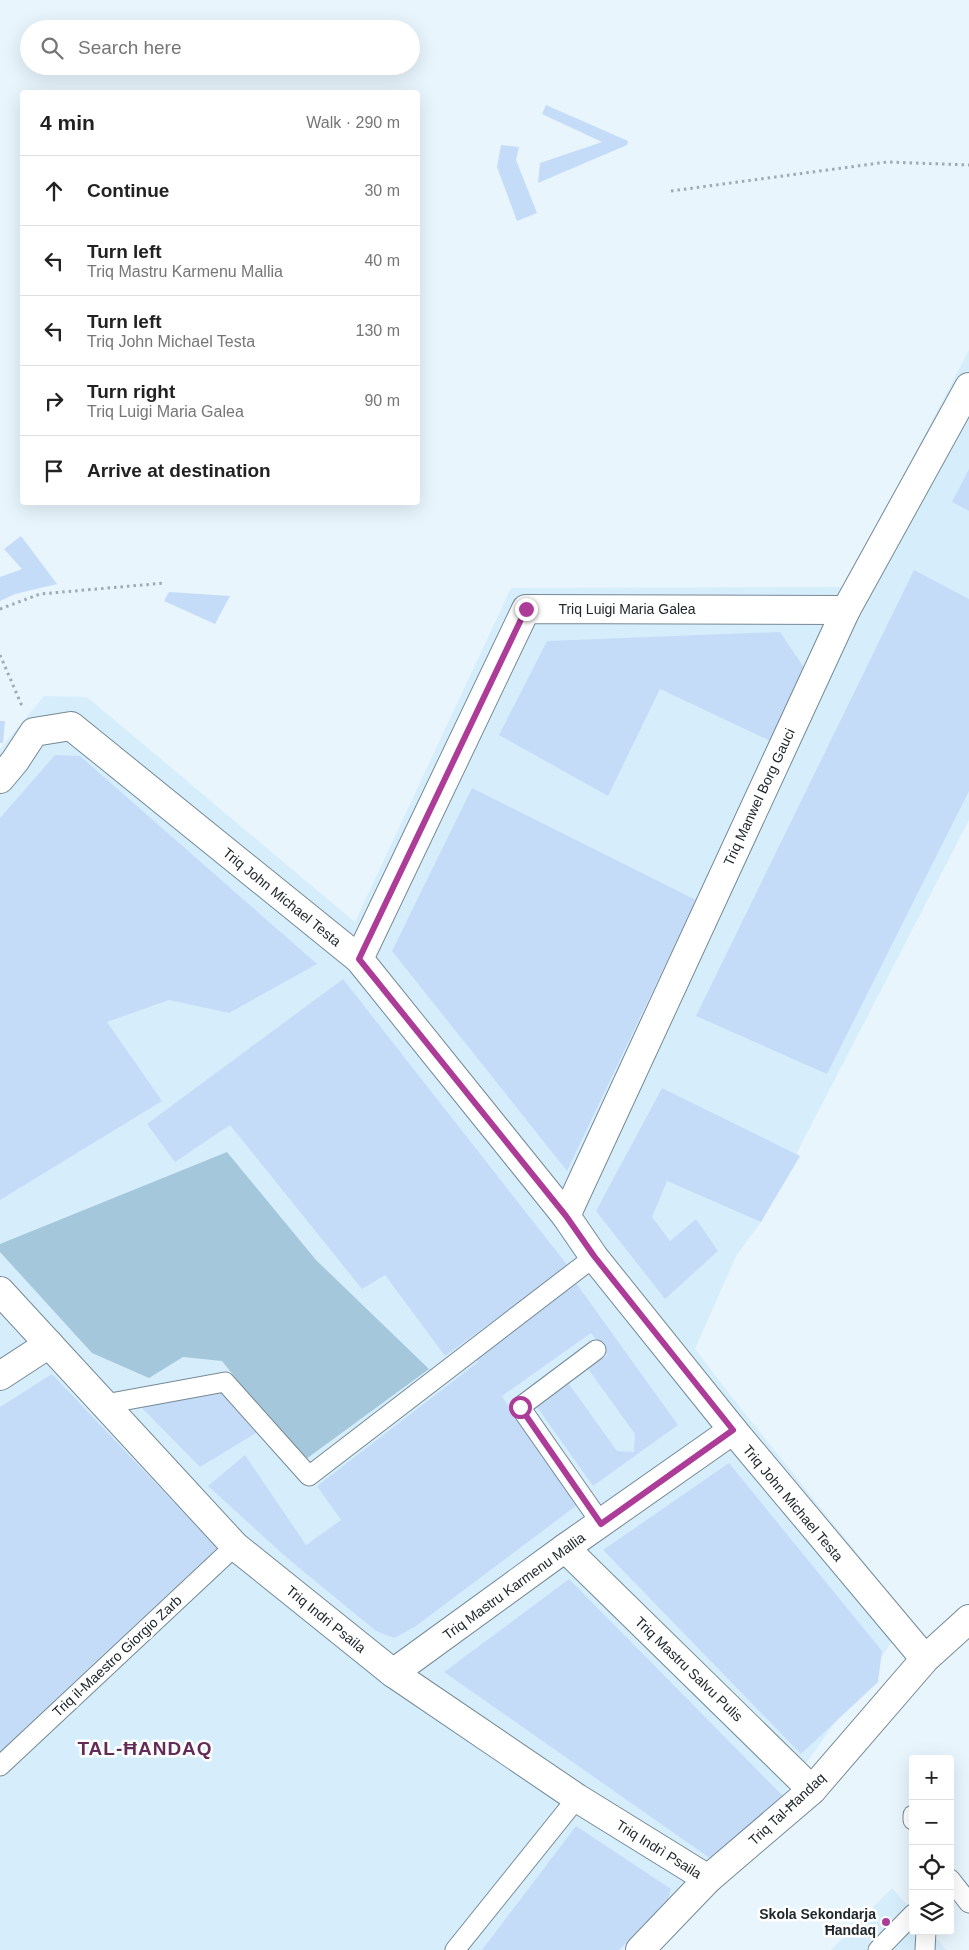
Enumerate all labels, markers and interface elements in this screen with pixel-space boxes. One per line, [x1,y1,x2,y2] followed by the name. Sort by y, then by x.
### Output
[20,20,420,75] search box
[38,34,66,62] icon: search
[78,37,182,58] text: Search here
[40,111,95,134] text: 4 min
[306,114,400,131] text: Walk · 290 m
[40,177,68,205] icon: ahead
[87,180,169,201] text: Continue
[364,182,400,199] text: 30 m
[87,241,162,262] text: Turn left
[40,247,68,275] icon: left
[364,252,400,269] text: 40 m
[87,263,283,280] text: Triq Mastru Karmenu Mallia
[87,311,162,332] text: Turn left
[40,317,68,345] icon: left
[356,322,400,339] text: 130 m
[87,333,255,350] text: Triq John Michael Testa
[87,381,175,402] text: Turn right
[40,387,68,415] icon: right
[364,392,400,409] text: 90 m
[87,403,244,420] text: Triq Luigi Maria Galea
[40,457,68,485] icon: arrive
[87,460,271,481] text: Arrive at destination
[515,598,538,621] route end
[558,601,696,617] street label: Triq Luigi Maria Galea
[720,726,798,868] street label: Triq Manwel Borg Gauci
[220,845,344,950] street label: Triq John Michael Testa
[509,1396,532,1419] route start
[740,1442,847,1565] street label: Triq John Michael Testa
[440,1529,588,1643] street label: Triq Mastru Karmenu Mallia
[283,1582,369,1656] street label: Triq Indrì Psaila
[49,1592,185,1720] street label: Triq il-Maestro Giorgio Zarb
[632,1613,746,1725] street label: Triq Mastru Salvu Pulis
[77,1738,213,1759] district label: TAL-ĦANDAQ
[909,1755,954,1935] map controls
[909,1755,954,1800] button: +
[745,1769,829,1849] street label: Triq Tal-Ħandaq
[909,1800,954,1845] button: −
[613,1816,705,1882] street label: Triq Indrì Psaila
[909,1845,954,1890] button: locate
[909,1890,954,1935] button: layers
[759,1906,876,1938] place label: Skola Sekondarja Ħandaq
[880,1916,892,1928] marker: Skola Sekondarja Ħandaq

